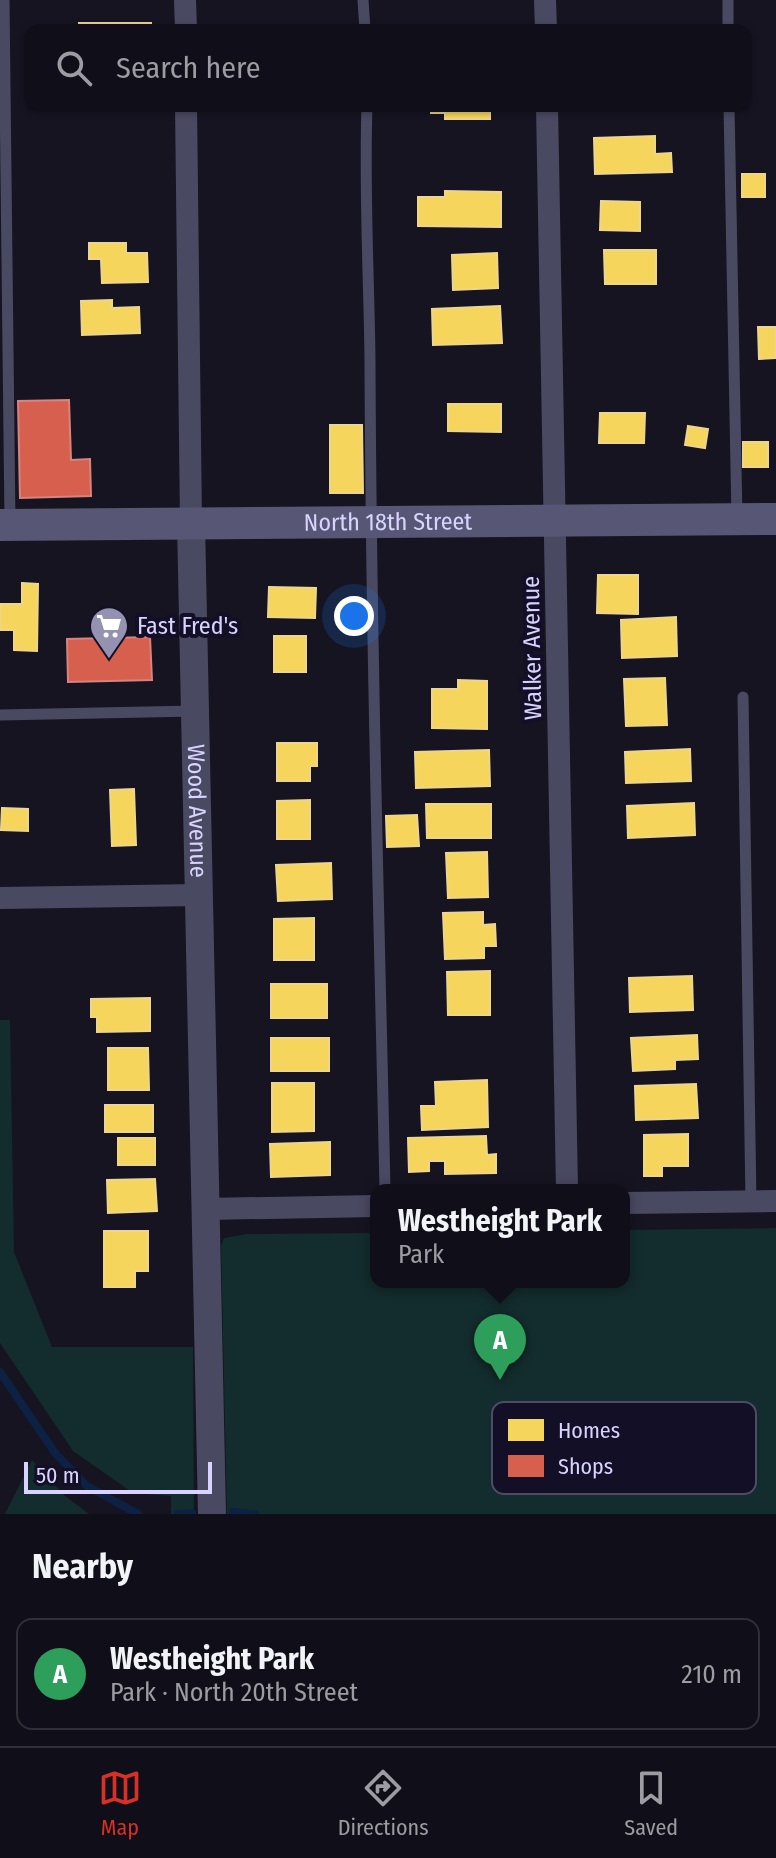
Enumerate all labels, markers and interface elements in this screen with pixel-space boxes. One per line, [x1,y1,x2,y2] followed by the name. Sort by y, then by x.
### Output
[24,24,752,112] search box
[52,46,96,90] icon: search
[116,50,261,86] text: Search here
[304,507,472,537] street label: North 18th Street
[517,576,547,720] street label: Walker Avenue
[334,596,374,636] your location
[88,605,130,660] supermarket icon: Fast Fred's
[137,612,238,640] place label: Fast Fred's
[182,744,213,878] street label: Wood Avenue
[370,1184,630,1288] popup
[398,1203,602,1239] text: Westheight Park
[398,1239,444,1270] text: Park
[474,1314,526,1380] pin: A
[492,1402,756,1494] legend
[558,1417,620,1444] text: Homes
[558,1453,613,1480] text: Shops
[24,1458,212,1494] scale bar
[36,1462,80,1489] text: 50 m
[32,1546,133,1587] text: Nearby
[110,1641,314,1677] text: Westheight Park
[53,1659,67,1690] text: A
[681,1659,742,1690] text: 210 m
[110,1677,358,1708] text: Park · North 20th Street
[98,1766,142,1841] tab: Map
[338,1766,429,1841] tab: Directions
[624,1766,678,1841] tab: Saved

